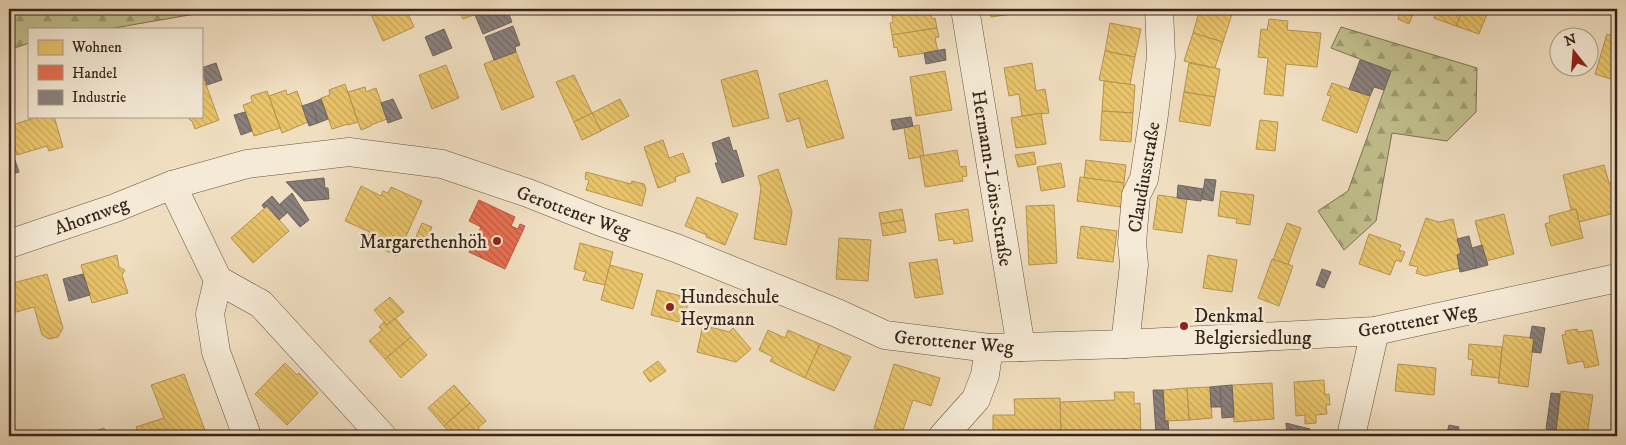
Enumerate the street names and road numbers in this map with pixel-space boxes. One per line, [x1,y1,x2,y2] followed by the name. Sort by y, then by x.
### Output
[966,89,1017,268] street label: Hermann-Löns-Straße
[1123,120,1166,235] street label: Claudiusstraße
[513,181,634,244] street label: Gerottener Weg
[51,192,132,240] street label: Ahornweg
[1356,300,1479,343] street label: Gerottener Weg
[893,326,1015,359] street label: Gerottener Weg

